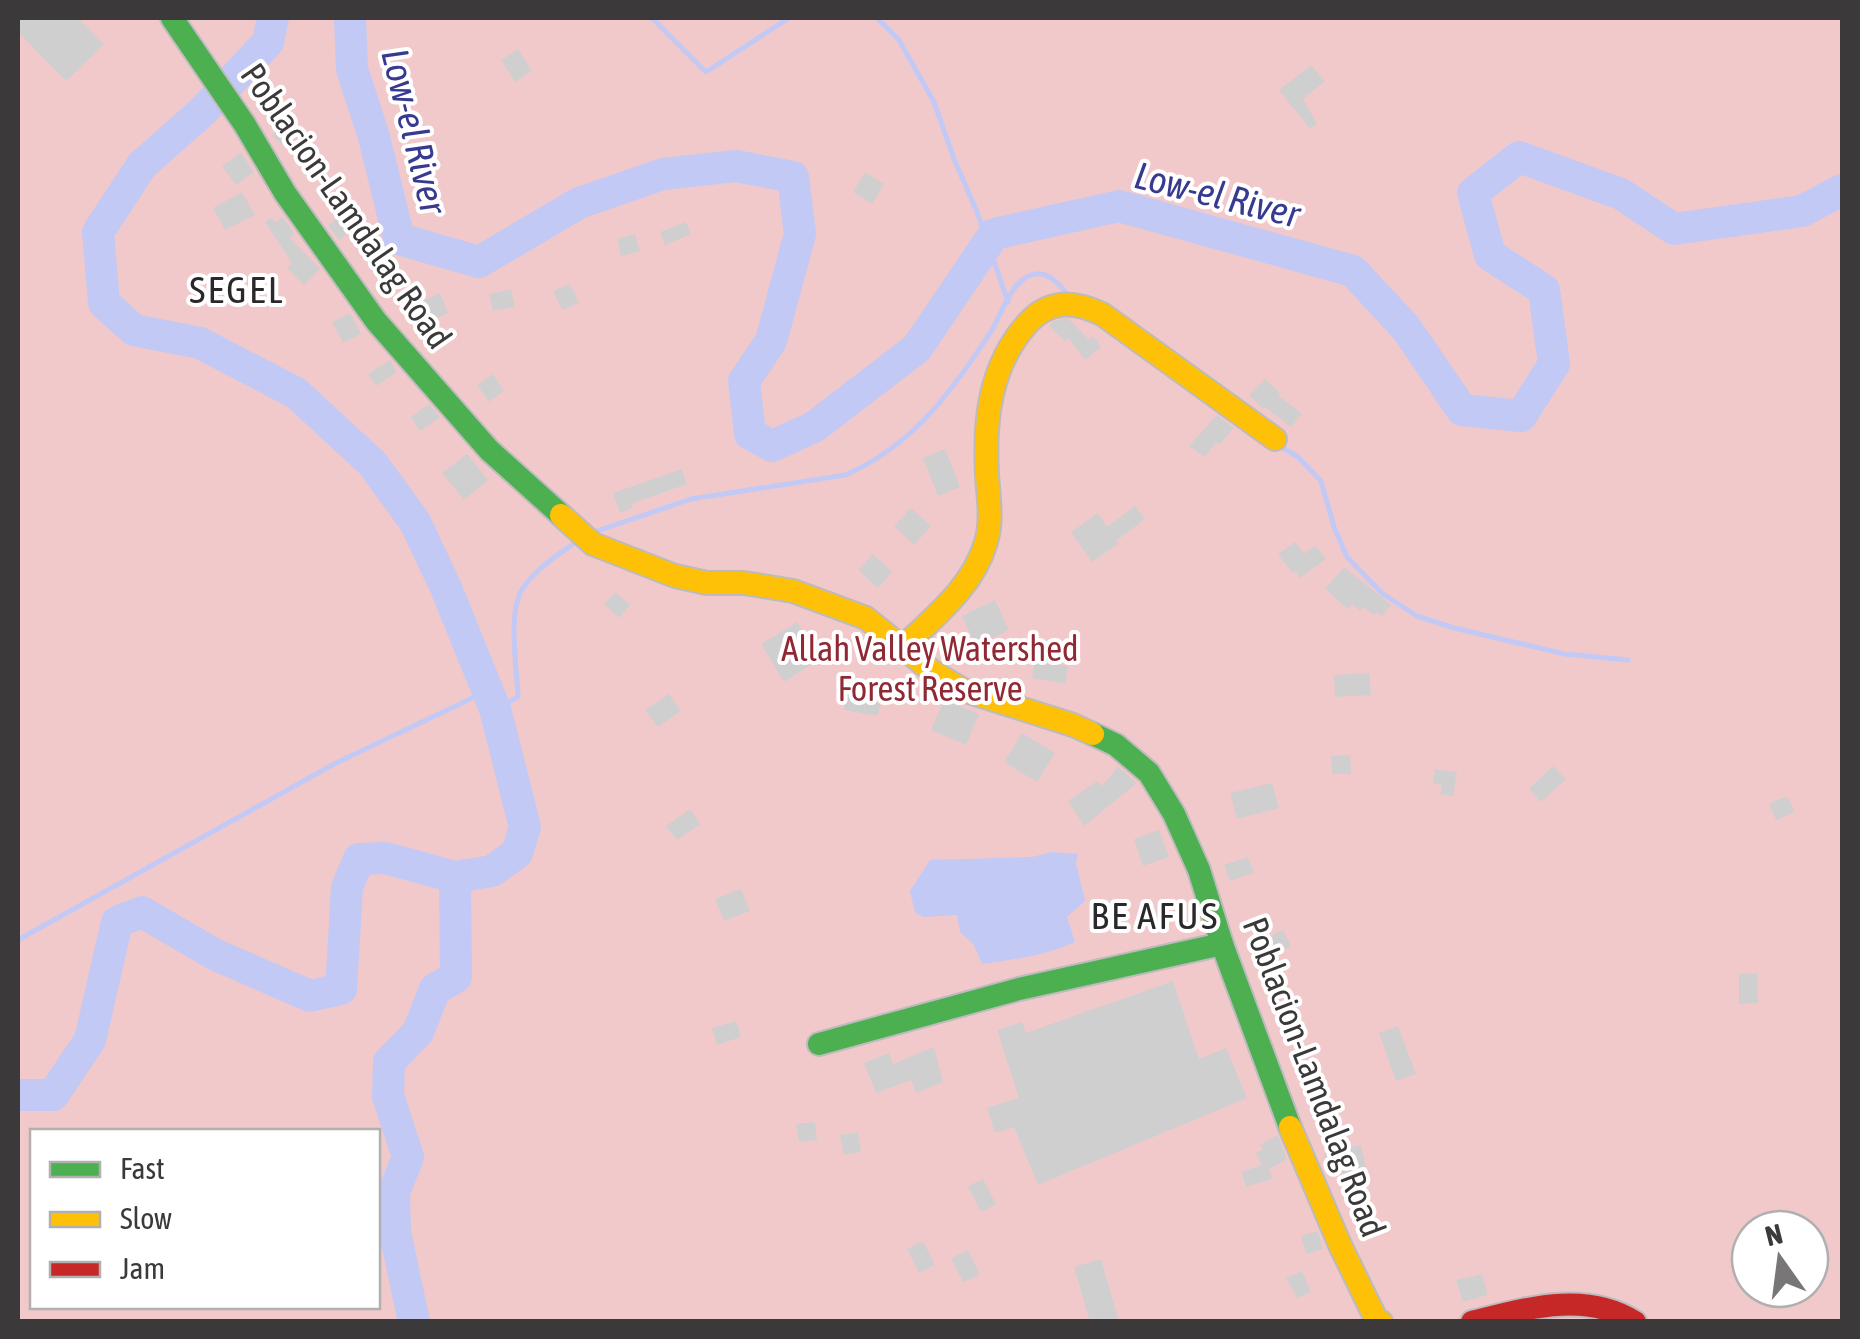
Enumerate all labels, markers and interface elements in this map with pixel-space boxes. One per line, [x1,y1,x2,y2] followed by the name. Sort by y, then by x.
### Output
[373,44,456,219] water label: Low-el River
[233,55,460,356] street label: Poblacion-Lamdalag Road
[1130,153,1306,236] water label: Low-el River
[189,268,285,311] district label: SEGEL
[781,628,1079,708] park label: Allah Valley Watershed Forest Reserve
[1090,894,1220,937] district label: BE AFUS
[1236,911,1394,1242] street label: Poblacion-Lamdalag Road
[30,1129,380,1309] legend
[120,1151,165,1185] text: Fast
[120,1201,172,1235] text: Slow
[1730,1209,1830,1309] north arrow
[1762,1217,1786,1252] text: N
[120,1251,165,1285] text: Jam

